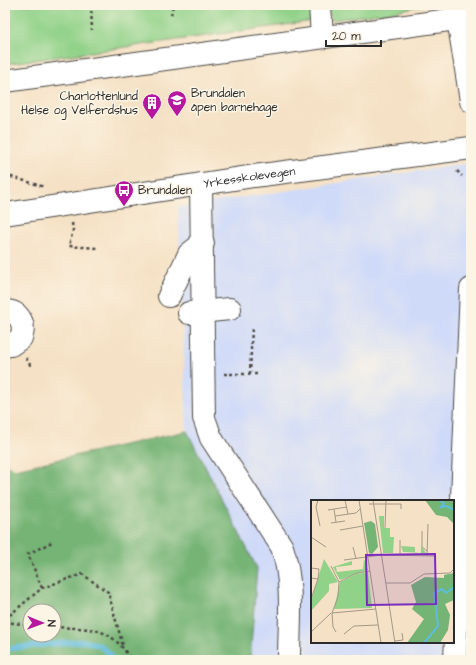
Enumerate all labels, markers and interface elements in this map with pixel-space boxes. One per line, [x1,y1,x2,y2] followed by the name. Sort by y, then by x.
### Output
[326,22,381,48] scale bar
[332,28,361,45] text: 20 m
[191,85,278,117] place label: Brundalen åpen barnehage
[21,88,138,120] place label: Charlottenlund Helse og Velferdshus
[166,89,188,117] school or university icon: Brundalen åpen barnehage
[141,92,163,120] building icon: Charlottenlund Helse og Velferdshus
[202,162,296,192] street label: Yrkesskolevegen
[113,179,135,207] bus stop icon: Brundalen
[138,182,192,199] place label: Brundalen
[311,500,454,643] inset map
[22,603,62,643] north arrow
[44,620,59,627] text: N

